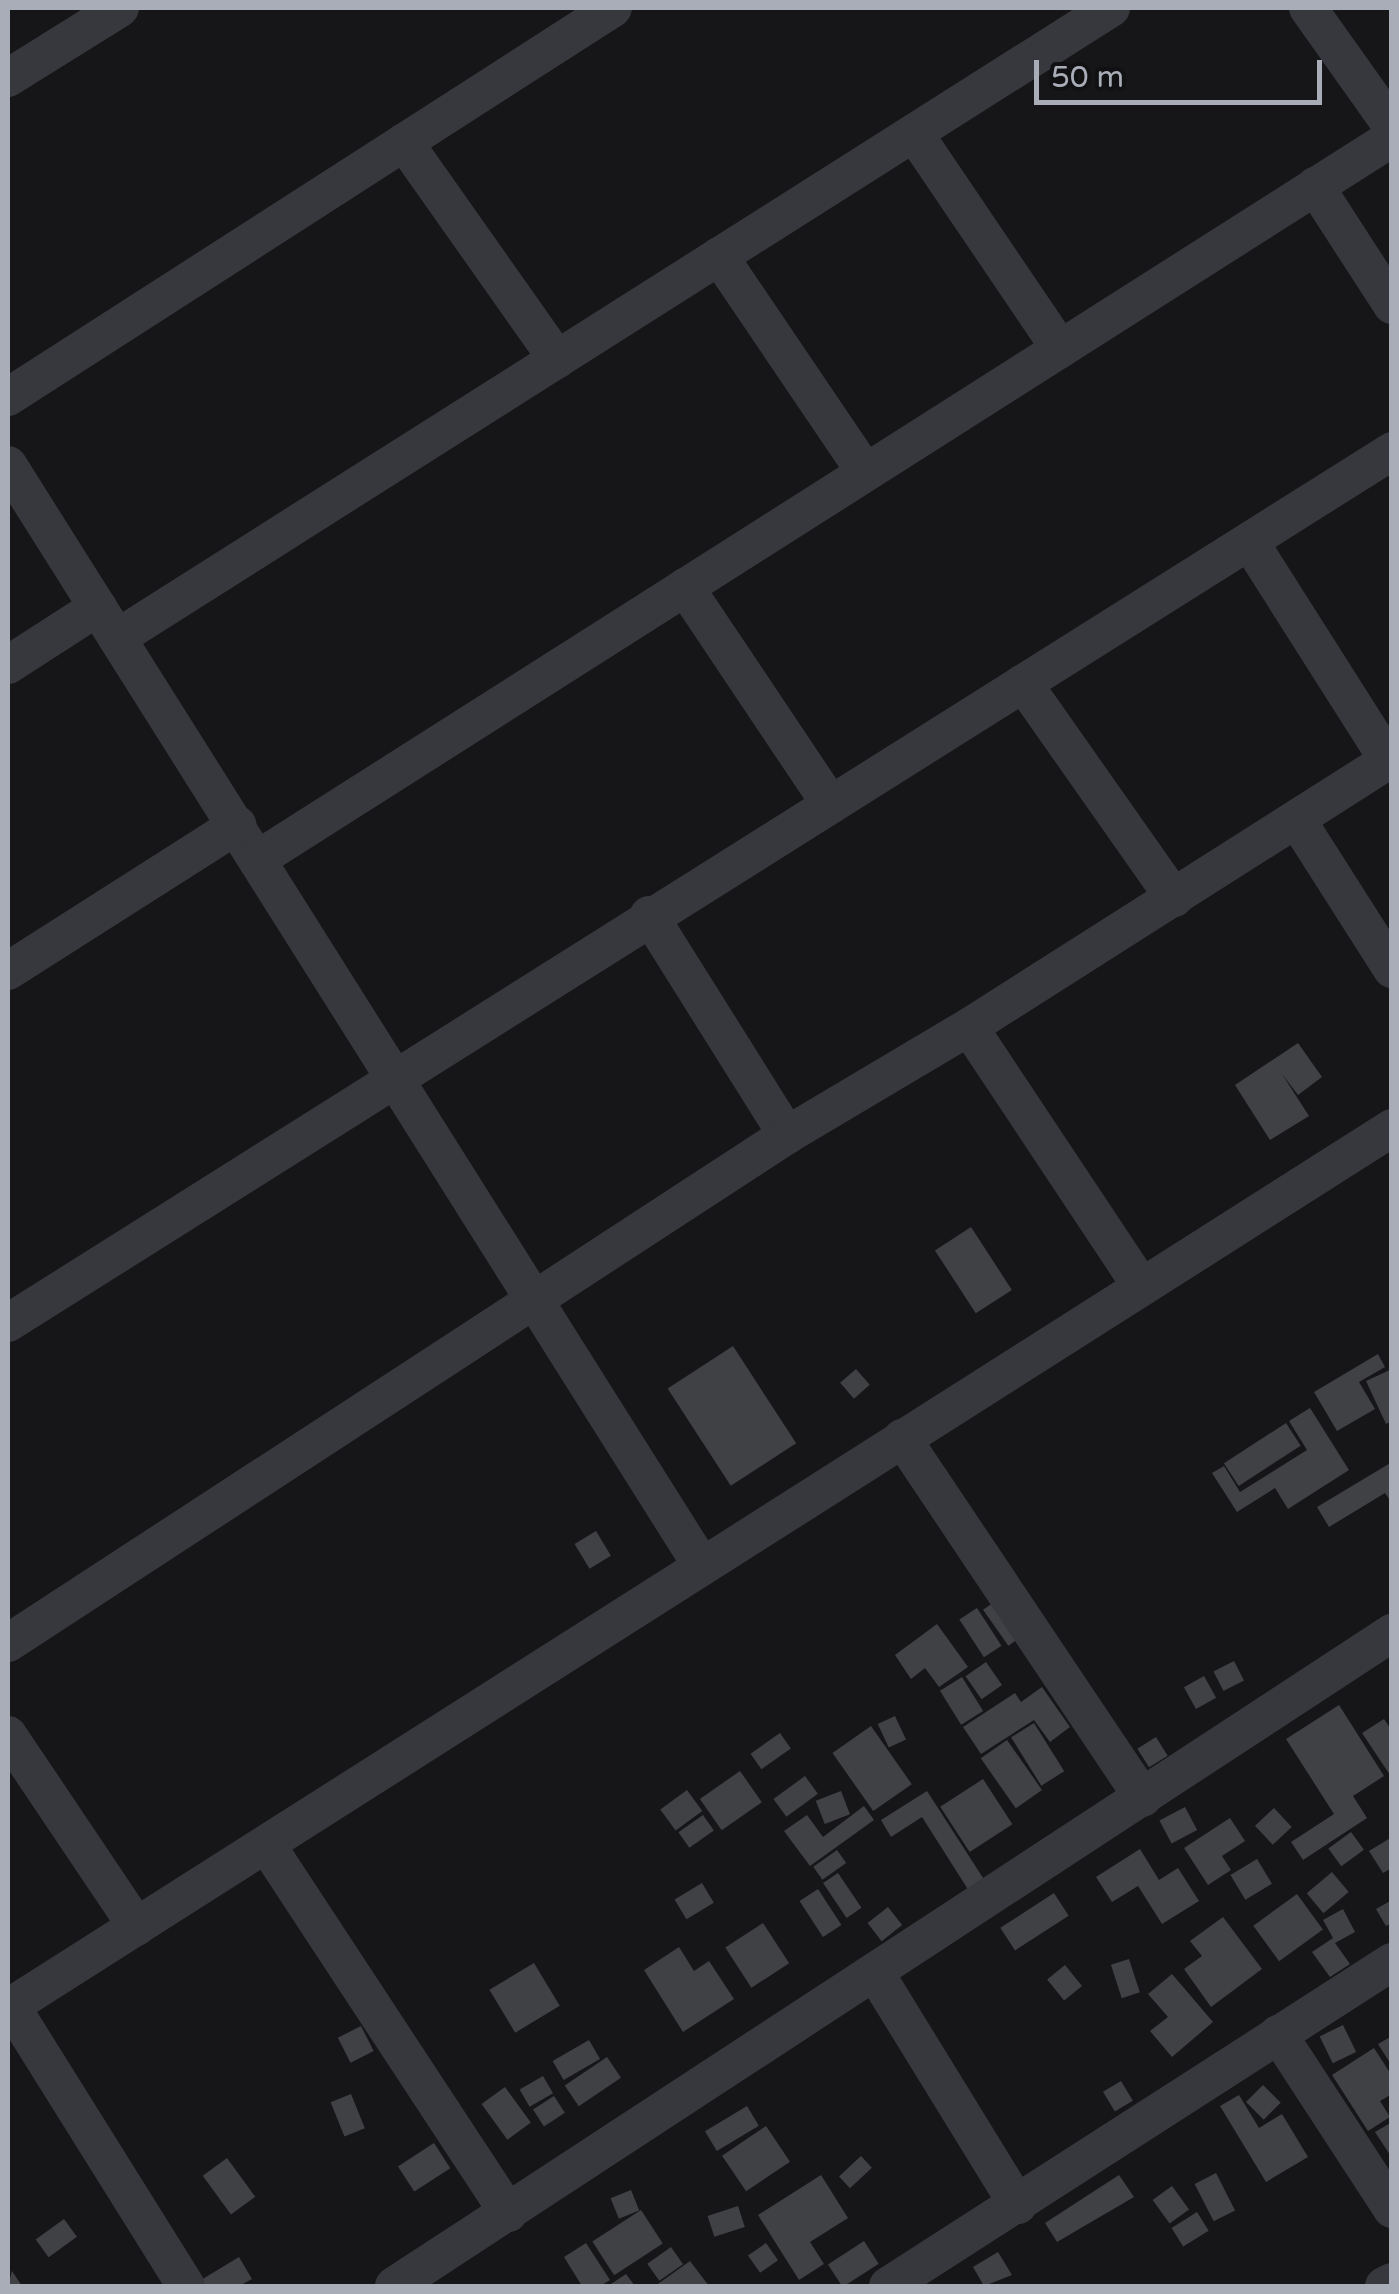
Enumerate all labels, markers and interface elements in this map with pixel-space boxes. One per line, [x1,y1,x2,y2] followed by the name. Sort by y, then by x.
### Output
[1039,40,1326,102] scale bar
[1051,59,1124,96] text: 50 m

